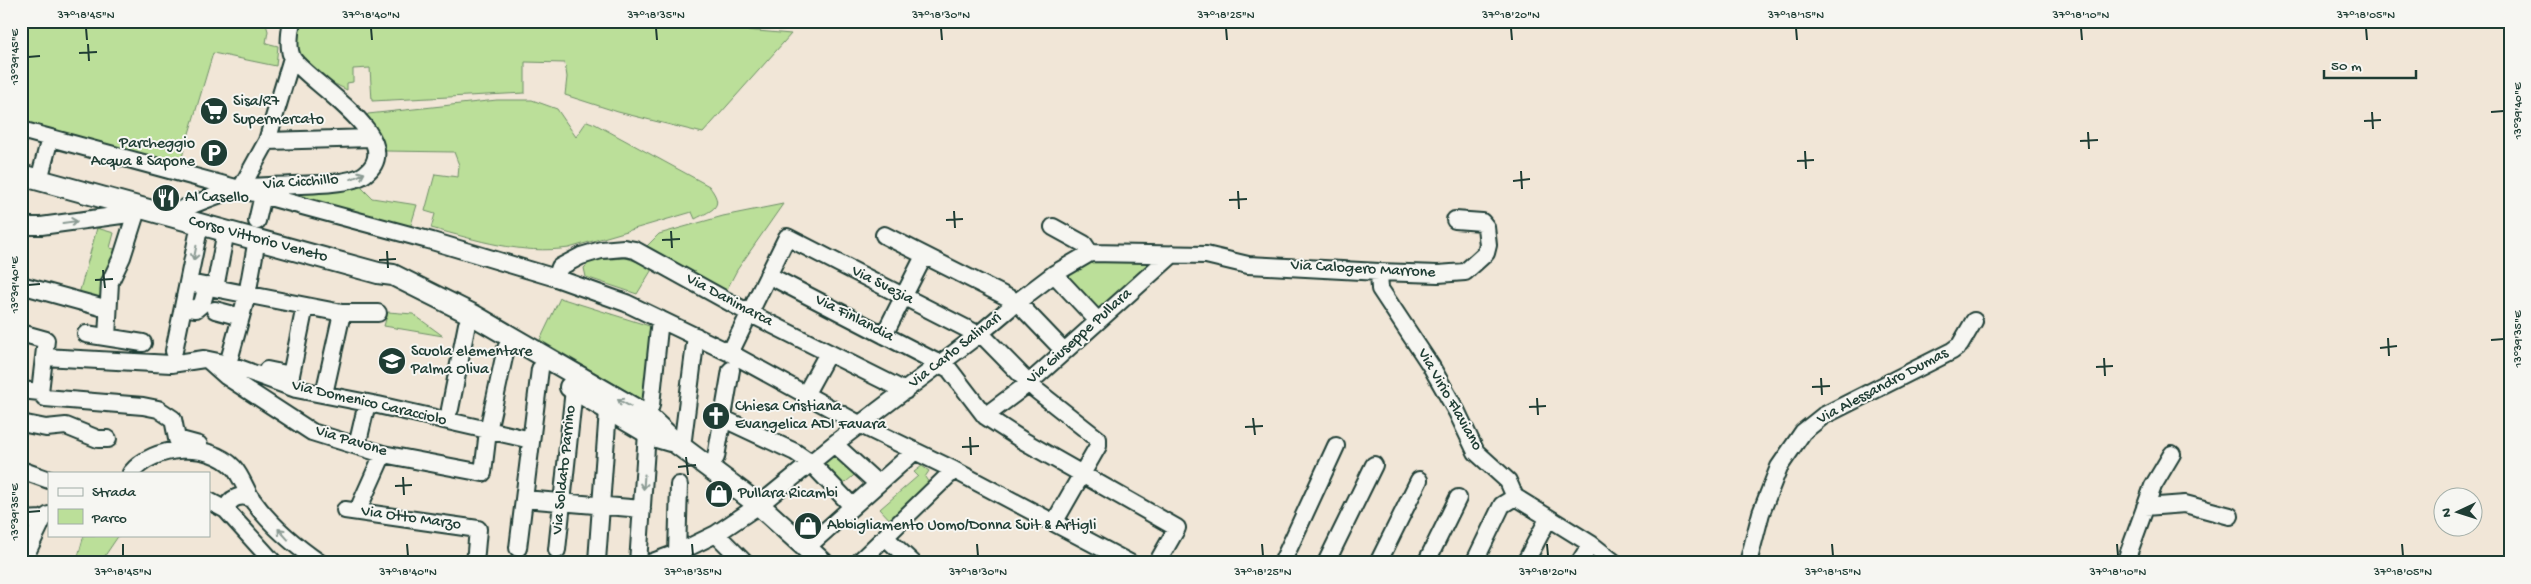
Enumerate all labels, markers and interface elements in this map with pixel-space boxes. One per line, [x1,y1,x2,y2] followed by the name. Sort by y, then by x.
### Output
[56,9,115,23] text: 37°18'45"N
[341,9,400,23] text: 37°18'40"N
[626,9,685,23] text: 37°18'35"N
[911,9,970,23] text: 37°18'30"N
[1196,9,1255,23] text: 37°18'25"N
[1481,9,1540,23] text: 37°18'20"N
[1767,9,1824,23] text: 37°18'15"N
[2052,9,2110,23] text: 37°18'10"N
[2336,9,2395,23] text: 37°18'05"N
[9,28,23,86] text: 13°39'45"E
[2324,48,2416,80] scale bar
[2331,58,2362,76] text: 50 m
[2512,82,2526,140] text: 13°39'40"E
[233,93,324,130] place label: Sisa/R7 Supermercato
[199,96,229,126] supermarket icon: Sisa/R7 Supermercato
[91,135,196,172] place label: Parcheggio Acqua & Sapone
[199,138,229,168] parking icon: Parcheggio Acqua & Sapone
[262,171,339,195] street label: Via Cicchillo
[351,171,366,181] one-way arrow
[151,183,181,213] restaurant icon: Al Casello
[185,189,249,208] place label: Al Casello
[186,212,330,268] street label: Corso Vittorio Veneto
[61,216,77,226] one-way arrow
[189,245,199,261] one-way arrow
[9,256,23,314] text: 13°39'40"E
[1289,257,1437,283] street label: Via Calogero Marrone
[847,262,917,310] street label: Via Svezia
[681,270,777,332] street label: Via Danimarca
[1023,284,1137,390] street label: Via Giuseppe Pullara
[810,291,898,348] street label: Via Finlandia
[905,309,1006,394] street label: Via Carlo Salinari
[2512,310,2526,368] text: 13°39'35"E
[410,343,533,380] place label: Scuola elementare Palma Oliva
[1813,344,1953,430] street label: Via Alessandro Dumas
[1412,345,1486,454] street label: Via Virio Flaviano
[377,346,407,376] school or university icon: Scuola elementare Palma Oliva
[289,377,448,431] street label: Via Domenico Caracciolo
[618,397,632,407] one-way arrow
[735,398,887,435] place label: Chiesa Cristiana Evangelica ADI Favara
[701,401,731,431] church icon: Chiesa Cristiana Evangelica ADI Favara
[549,405,581,536] street label: Via Soldato Parrino
[312,422,390,462] street label: Via Pavone
[48,472,210,536] legend
[639,474,648,490] one-way arrow
[704,479,734,509] shop icon: Pullara Ricambi
[9,483,23,541] text: 13°39'35"E
[92,484,137,502] text: Strada
[737,485,838,504] place label: Pullara Ricambi
[2434,486,2484,536] north arrow
[359,502,462,535] street label: Via Otto Marzo
[2439,508,2456,518] text: N
[91,510,127,528] text: Parco
[793,511,823,541] shop icon: Abbigliamento Uomo/Donna Suit & Artigli
[827,517,1096,536] place label: Abbigliamento Uomo/Donna Suit & Artigli
[278,528,289,541] one-way arrow
[93,566,152,580] text: 37°18'45"N
[378,566,437,580] text: 37°18'40"N
[663,566,722,580] text: 37°18'35"N
[948,566,1007,580] text: 37°18'30"N
[1233,566,1292,580] text: 37°18'25"N
[1518,566,1577,580] text: 37°18'20"N
[1804,566,1861,580] text: 37°18'15"N
[2089,566,2147,580] text: 37°18'10"N
[2373,566,2432,580] text: 37°18'05"N

